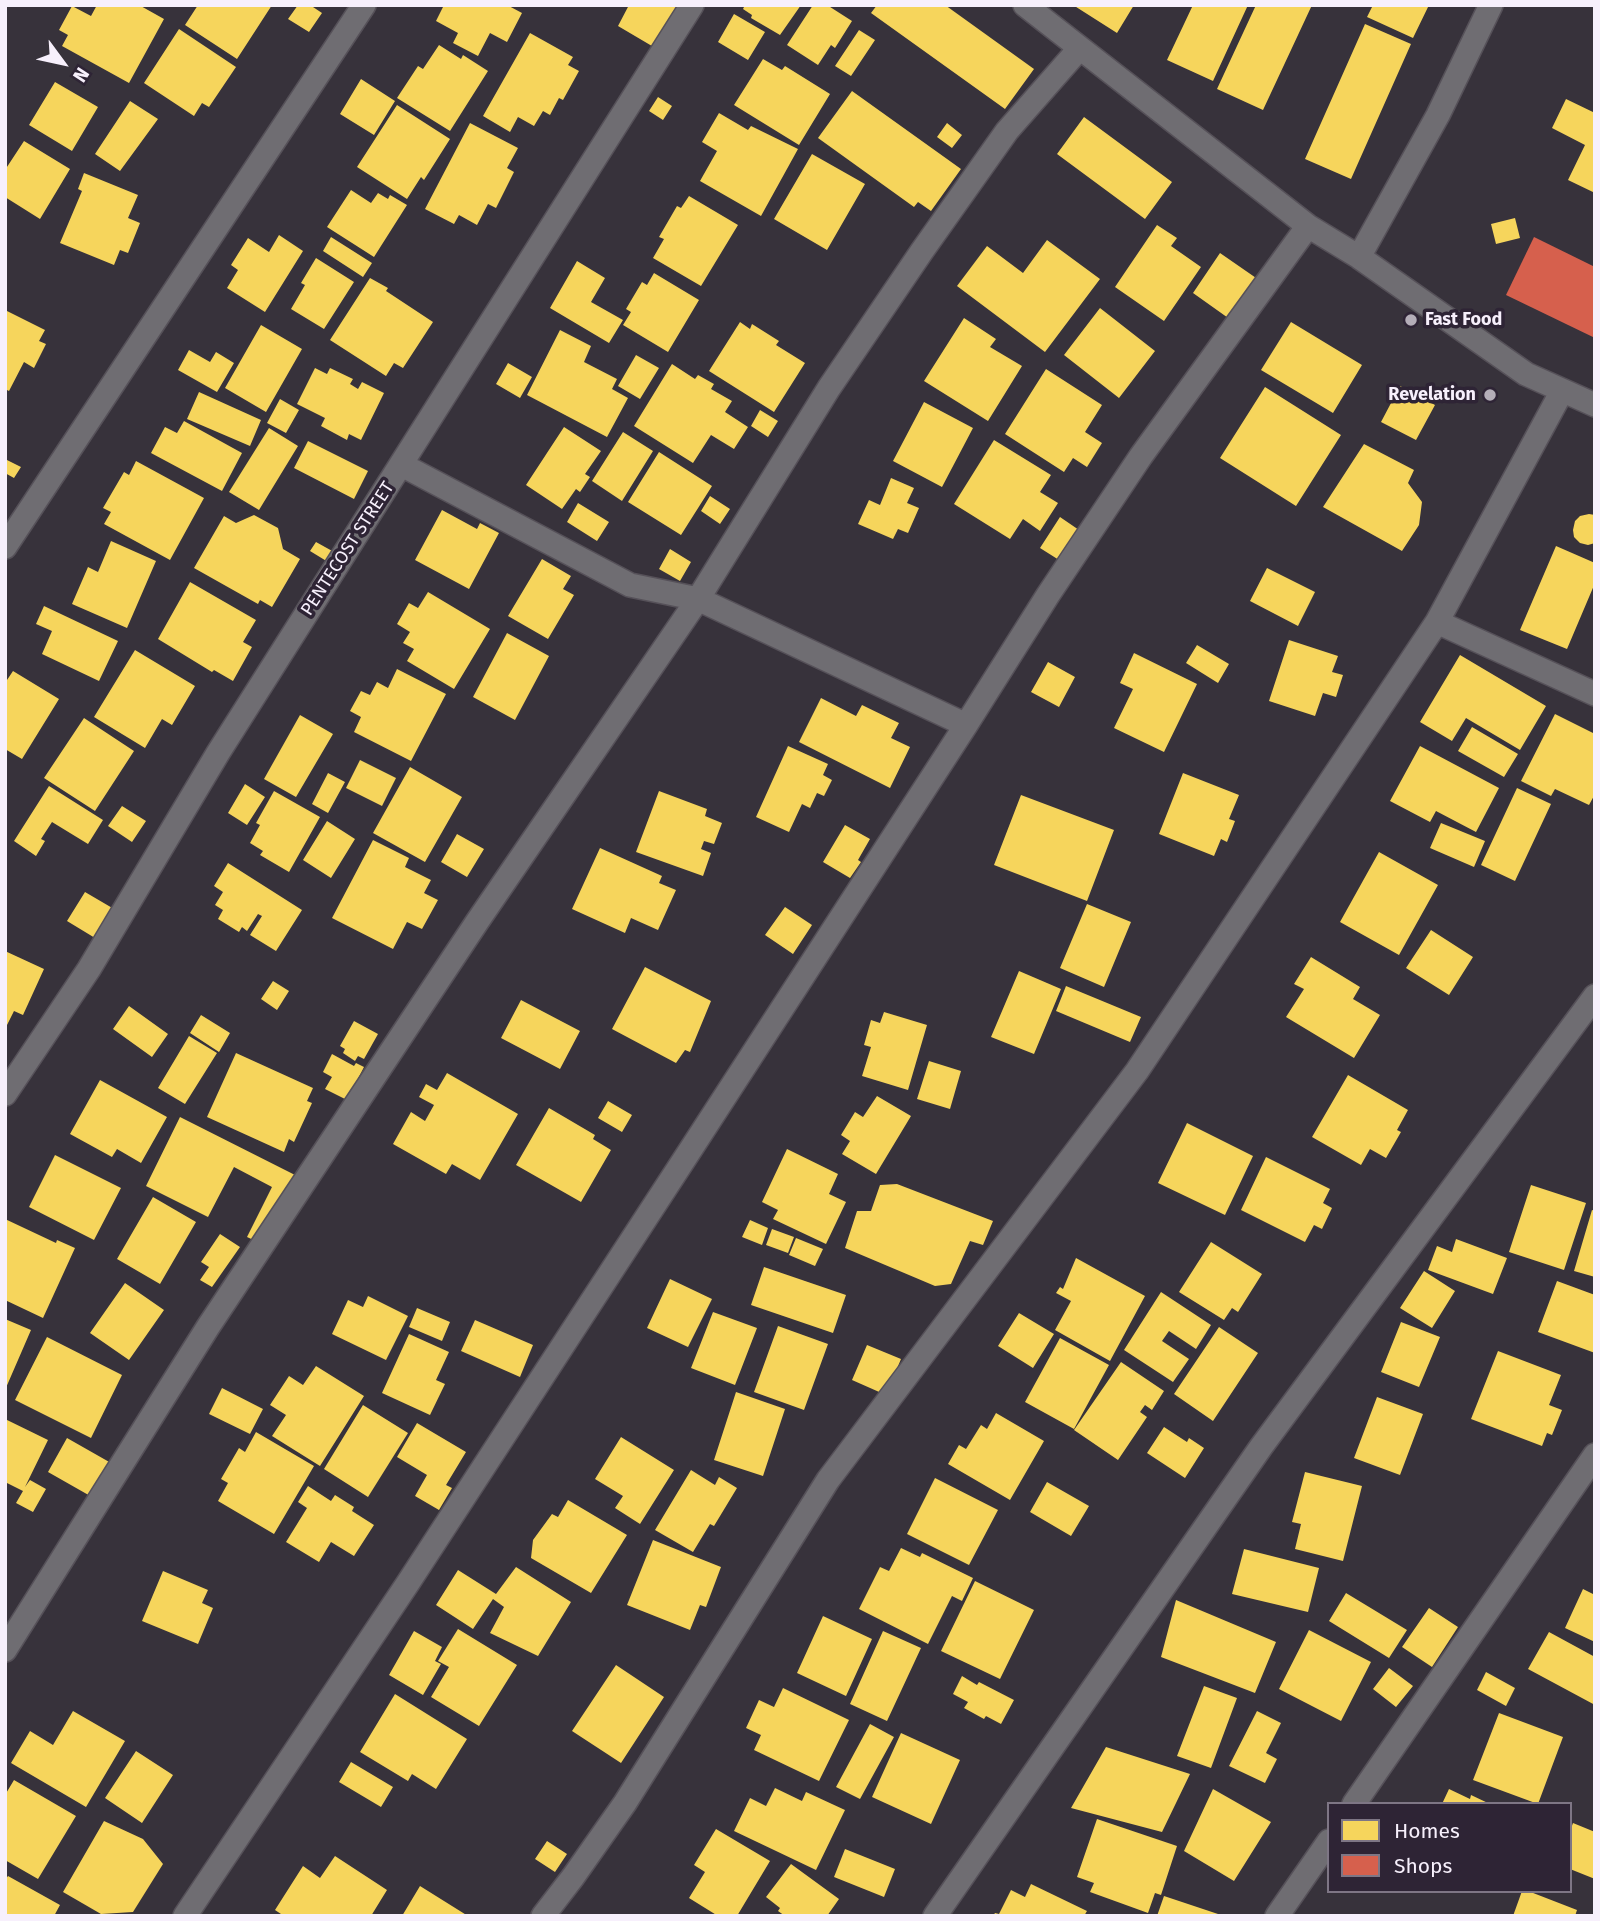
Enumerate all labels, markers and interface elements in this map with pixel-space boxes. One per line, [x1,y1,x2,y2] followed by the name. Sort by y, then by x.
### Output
[28,28,98,98] north arrow
[68,63,94,86] text: N
[1425,309,1502,331] place label: Fast Food
[1403,312,1419,328] marker: Fast Food
[1388,384,1476,406] place label: Revelation
[1482,387,1498,403] marker: Revelation
[297,478,399,620] street label: PENTECOST STREET
[1327,1802,1572,1893] legend
[1394,1818,1460,1844] text: Homes
[1394,1853,1452,1879] text: Shops

